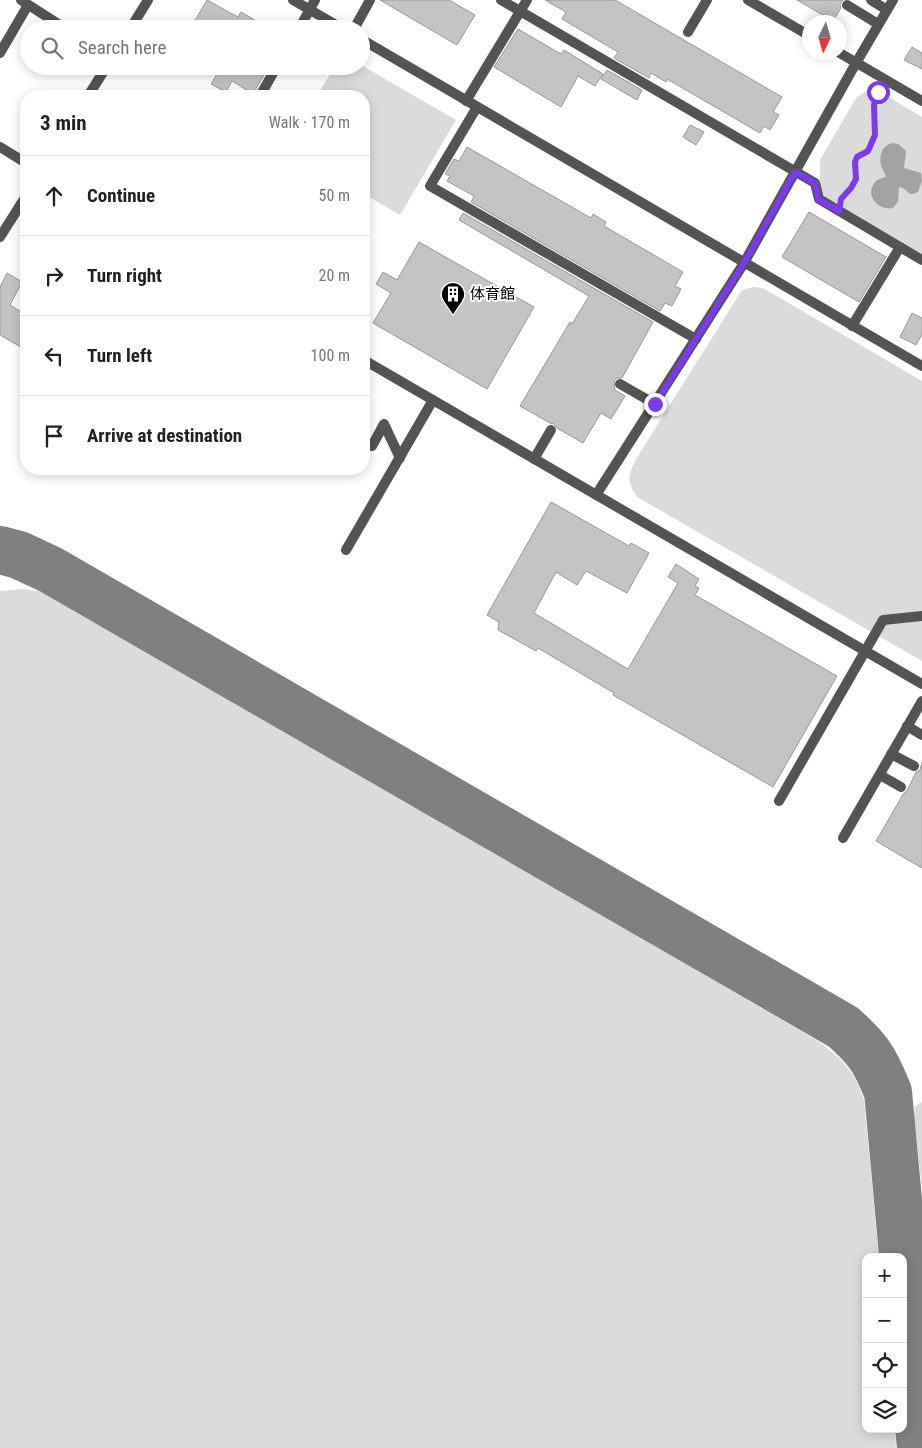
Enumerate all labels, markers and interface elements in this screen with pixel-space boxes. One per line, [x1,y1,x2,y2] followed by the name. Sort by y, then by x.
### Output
[802,15,847,60] north arrow
[20,20,370,75] search box
[38,34,66,62] icon: search
[78,36,166,59] text: Search here
[867,81,890,104] route start
[40,111,87,135] text: 3 min
[269,113,350,132] text: Walk · 170 m
[40,182,68,210] icon: ahead
[87,184,155,207] text: Continue
[318,186,350,205] text: 50 m
[40,262,68,290] icon: right
[87,264,162,287] text: Turn right
[318,266,350,285] text: 20 m
[440,281,466,315] building icon: 体育館
[470,285,515,303] place label: 体育館
[40,342,68,370] icon: left
[87,344,152,367] text: Turn left
[311,346,350,365] text: 100 m
[644,393,667,416] route end
[40,422,68,450] icon: arrive
[87,424,242,447] text: Arrive at destination
[862,1253,907,1433] map controls
[862,1253,907,1298] button: +
[862,1298,907,1343] button: −
[862,1343,907,1388] button: locate
[862,1388,907,1433] button: layers

